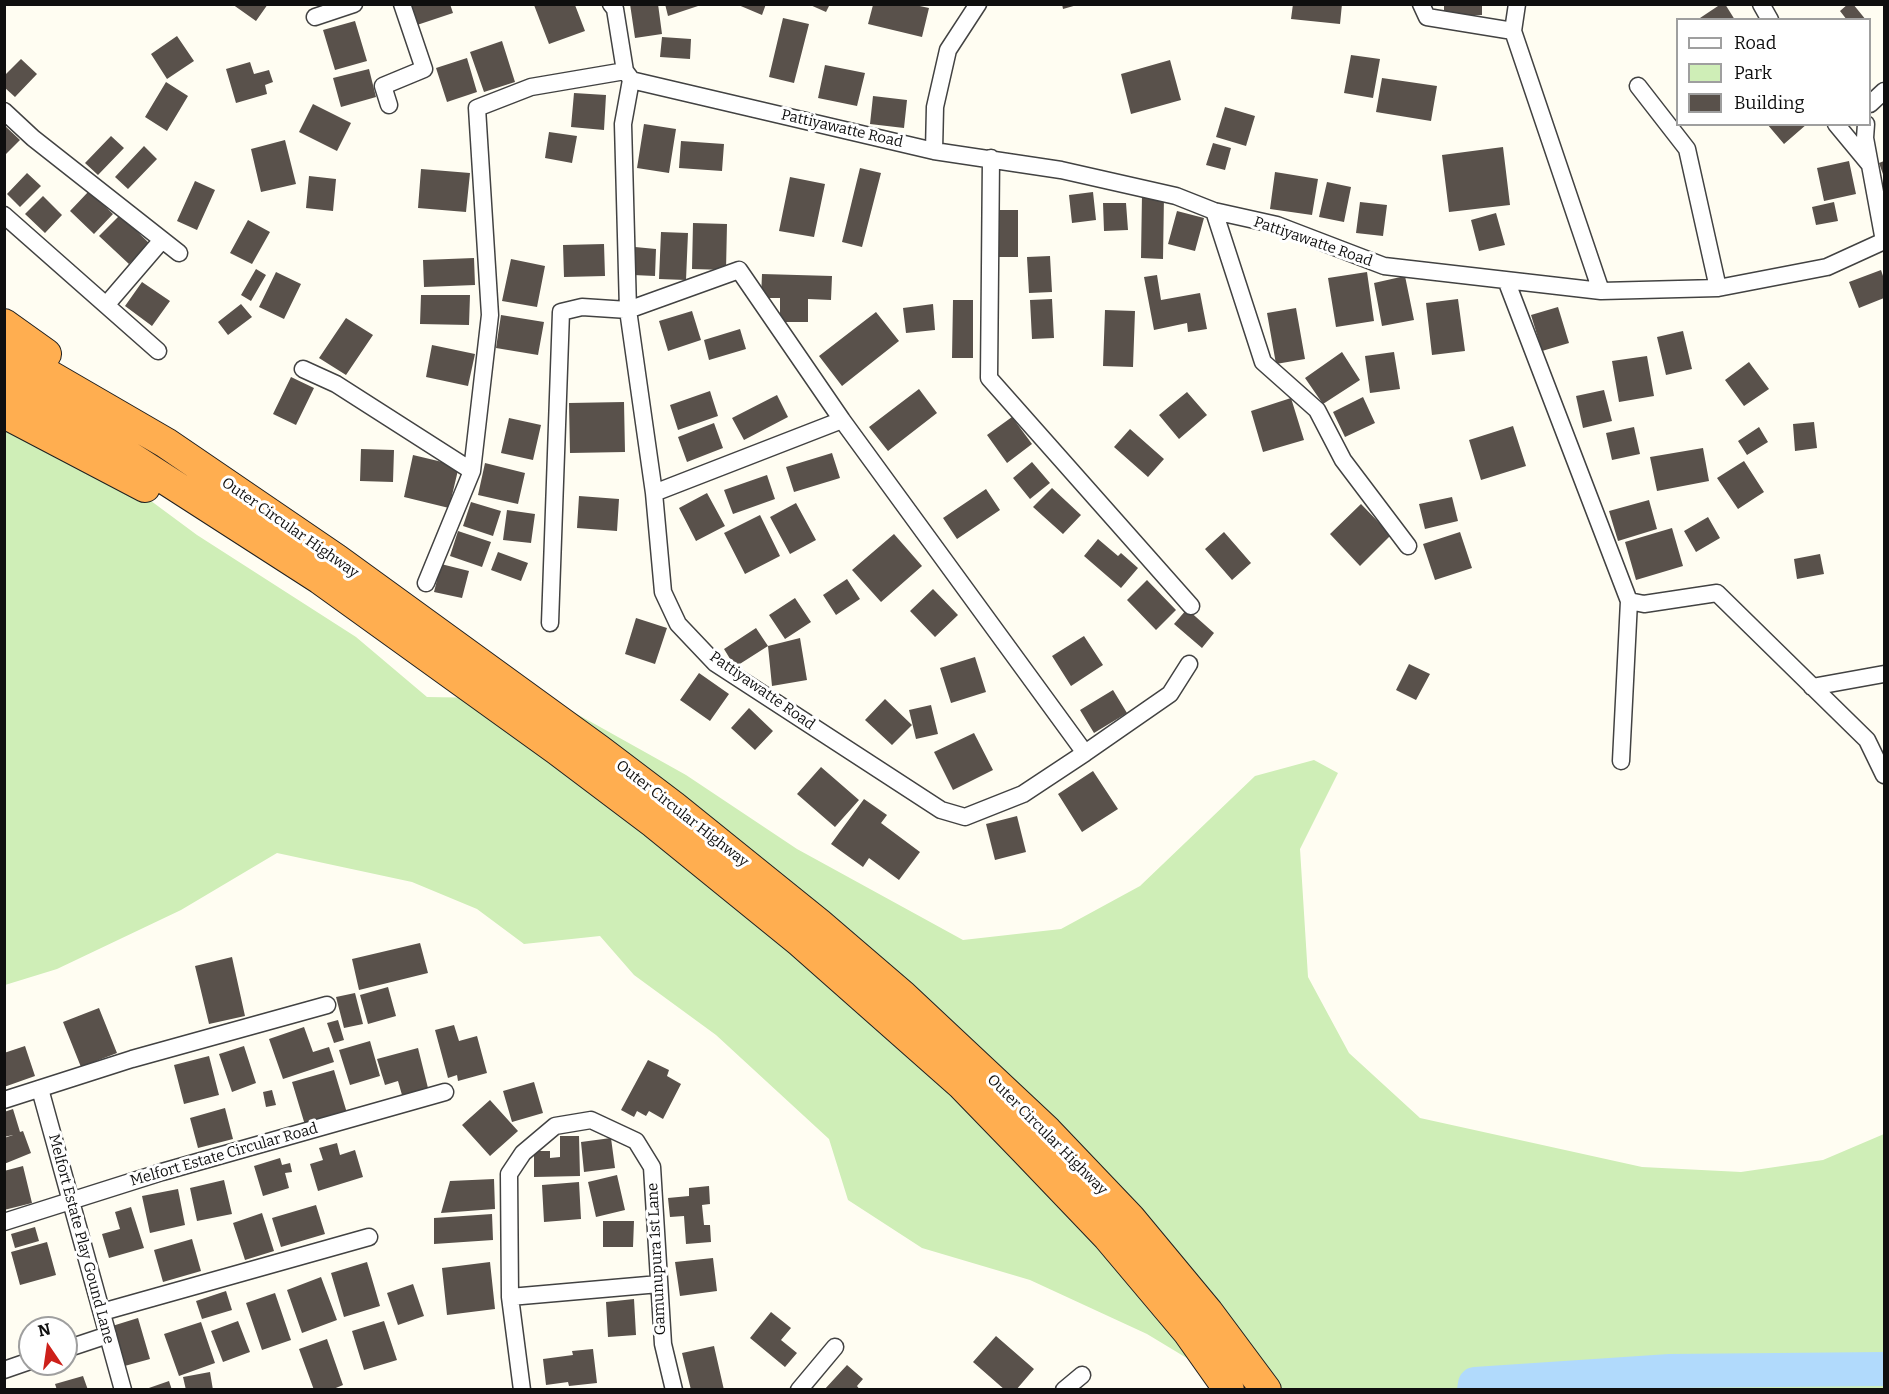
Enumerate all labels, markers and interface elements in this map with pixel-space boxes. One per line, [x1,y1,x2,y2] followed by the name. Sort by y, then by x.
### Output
[1676,18,1871,126] legend
[1734,32,1776,54] text: Road
[1734,62,1772,84] text: Park
[1734,92,1805,114] text: Building
[779,106,905,152] street label: Pattiyawatte Road
[1251,213,1375,271] street label: Pattiyawatte Road
[218,474,362,582] street label: Outer Circular Highway
[706,648,818,734] street label: Pattiyawatte Road
[612,757,752,871] street label: Outer Circular Highway
[983,1071,1111,1199] street label: Outer Circular Highway
[128,1120,320,1190] street label: Melfort Estate Circular Road
[44,1132,118,1346] street label: Melfort Estate Play Gound Lane
[644,1182,670,1336] street label: Gamunupura 1st Lane
[18,1316,78,1376] north arrow
[36,1319,52,1341] text: N

